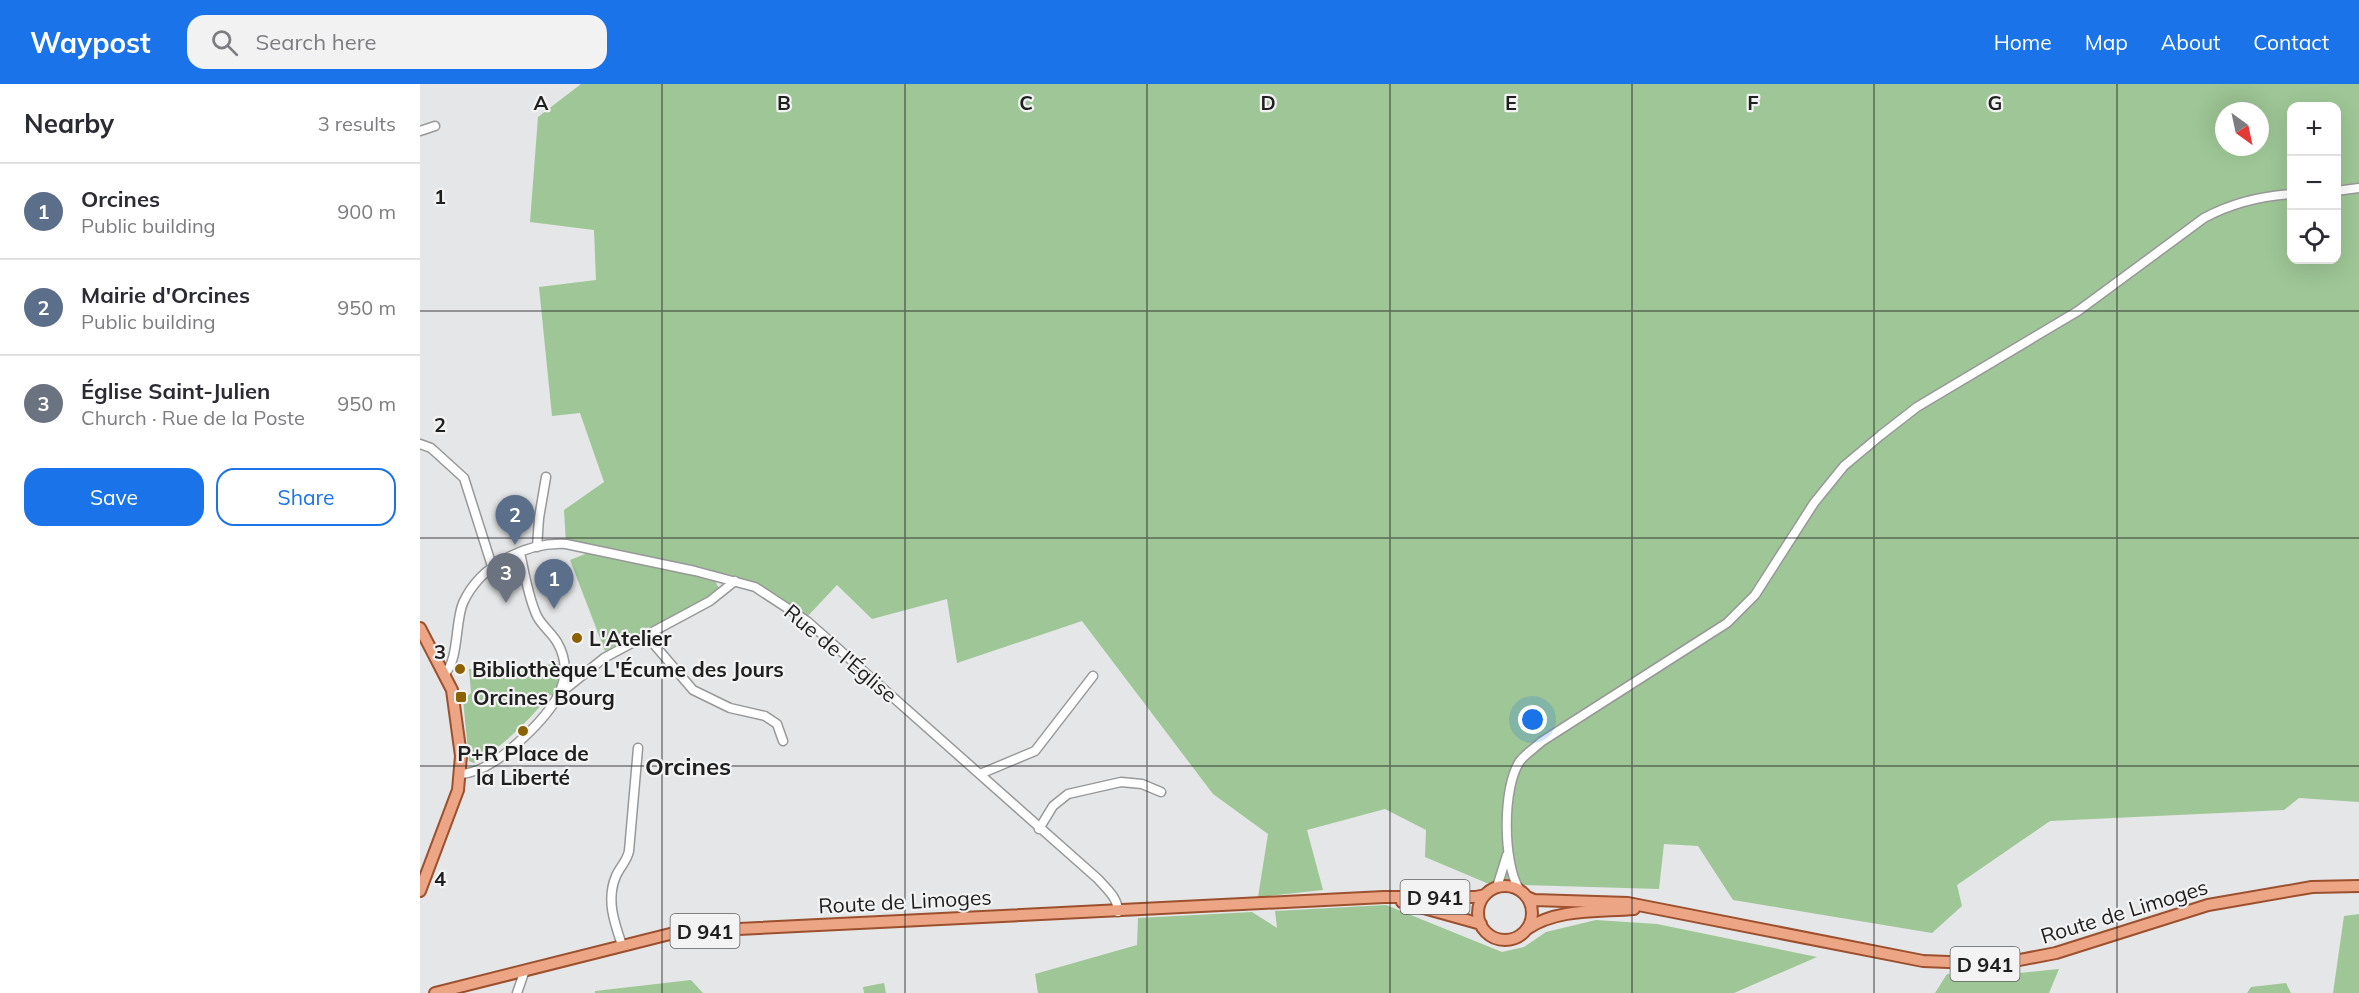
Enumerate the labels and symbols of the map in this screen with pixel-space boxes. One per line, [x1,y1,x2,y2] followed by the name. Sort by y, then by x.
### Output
[534,90,549,115] text: A
[777,90,791,115] text: B
[1019,90,1033,115] text: C
[1260,90,1276,115] text: D
[1505,90,1517,115] text: E
[1747,90,1759,115] text: F
[1988,90,2002,115] text: G
[2215,102,2269,156] north arrow
[434,184,446,209] text: 1
[434,412,446,437] text: 2
[496,496,535,545] pin: 2
[486,554,526,603] pin: 3
[534,560,574,609] pin: 1
[779,598,903,708] street label: Rue de l'Église
[589,625,672,651] place label: L'Atelier
[570,631,584,645] marker: L'Atelier
[434,639,446,664] text: 3
[472,656,784,682] place label: Bibliothèque L'Écume des Jours
[453,662,467,676] marker: Bibliothèque L'Écume des Jours
[473,684,615,710] place label: Orcines Bourg
[454,690,468,704] marker: Orcines Bourg
[1518,705,1547,734] your location
[516,724,530,738] marker: P+R Place de la Liberté
[457,740,589,790] place label: P+R Place de la Liberté
[645,751,731,781] district label: Orcines
[434,866,446,891] text: 4
[2037,873,2211,949] street label: Route de Limoges
[1400,880,1470,914] road number: D 941
[818,883,992,919] street label: Route de Limoges
[670,914,740,948] road number: D 941
[1950,947,2020,981] road number: D 941

